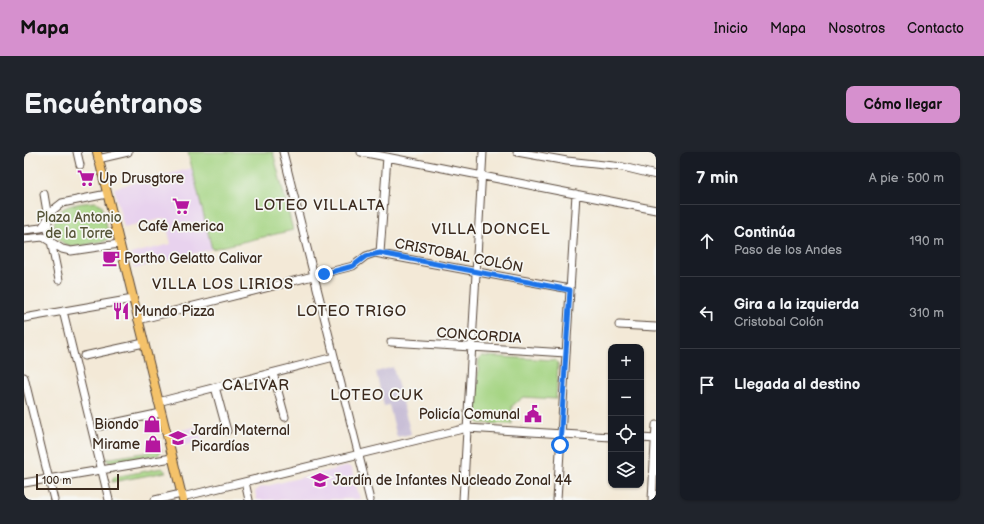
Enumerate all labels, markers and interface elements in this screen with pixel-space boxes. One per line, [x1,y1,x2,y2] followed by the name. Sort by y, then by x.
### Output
[20,17,69,40] text: Mapa
[714,20,748,37] text: Inicio
[770,20,806,37] text: Mapa
[828,20,885,37] text: Nosotros
[907,20,964,37] text: Contacto
[846,86,960,123] button: Cómo llegar
[24,88,202,121] text: Encuéntranos
[76,168,96,188] supermarket icon: Up Drusgtore
[696,168,738,188] text: 7 min
[99,170,184,187] place label: Up Drusgtore
[869,170,944,186] text: A pie · 500 m
[171,196,191,216] supermarket icon: Café America
[255,196,385,215] district label: LOTEO VILLALTA
[36,209,122,242] park label: Plaza Antonio de la Torre
[138,218,224,235] place label: Café America
[431,220,551,239] district label: VILLA DONCEL
[734,223,795,242] text: Continúa
[696,230,718,252] icon: ahead
[910,233,944,249] text: 190 m
[393,234,525,276] street label: CRISTOBAL COLÓN
[734,242,842,258] text: Paso de los Andes
[101,248,121,268] cafe icon: Portho Gelatto Calivar
[124,250,263,267] place label: Portho Gelatto Calivar
[315,265,333,283] route end
[152,275,294,294] district label: VILLA LOS LIRIOS
[734,295,859,314] text: Gira a la izquierda
[111,301,131,321] restaurant icon: Mundo Pizza
[297,302,407,321] district label: LOTEO TRIGO
[696,302,718,324] icon: left
[134,303,215,320] place label: Mundo Pizza
[909,305,944,321] text: 310 m
[734,314,824,330] text: Cristobal Colón
[436,324,522,347] street label: CONCORDIA
[608,344,644,488] map controls
[608,344,644,380] button: +
[696,374,718,396] icon: arrive
[734,375,860,394] text: Llegada al destino
[222,376,290,395] district label: CALIVAR
[608,380,644,416] button: −
[330,386,424,405] district label: LOTEO CUK
[523,404,543,424] public building icon: Policía Comunal
[419,406,520,423] place label: Policía Comunal
[142,414,162,434] shop icon: Biondo
[94,416,139,433] place label: Biondo
[608,416,644,452] button: locate
[191,422,290,455] place label: Jardín Maternal Picardías
[168,428,188,448] school or university icon: Jardín Maternal Picardías
[143,434,163,454] shop icon: Mirame
[92,436,140,453] place label: Mirame
[551,436,569,454] route start
[608,452,644,488] button: layers
[310,470,330,490] school or university icon: Jardín de Infantes Nucleado Zonal 44
[36,472,119,491] scale bar
[333,472,572,489] place label: Jardín de Infantes Nucleado Zonal 44
[42,474,71,487] text: 100 m

